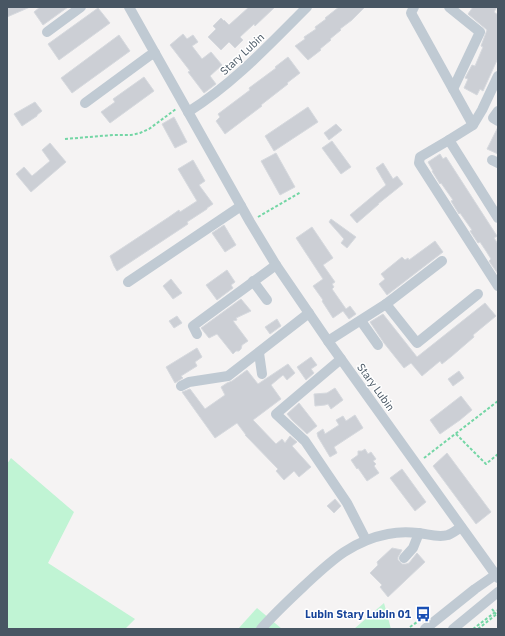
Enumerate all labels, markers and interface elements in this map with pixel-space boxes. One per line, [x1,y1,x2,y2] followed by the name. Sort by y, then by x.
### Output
[217,30,267,78] street label: Stary Lubin
[354,360,398,414] street label: Stary Lubin
[414,605,432,623] bus stop icon: Lubin Stary Lubin 01
[305,607,411,621] place label: Lubin Stary Lubin 01

